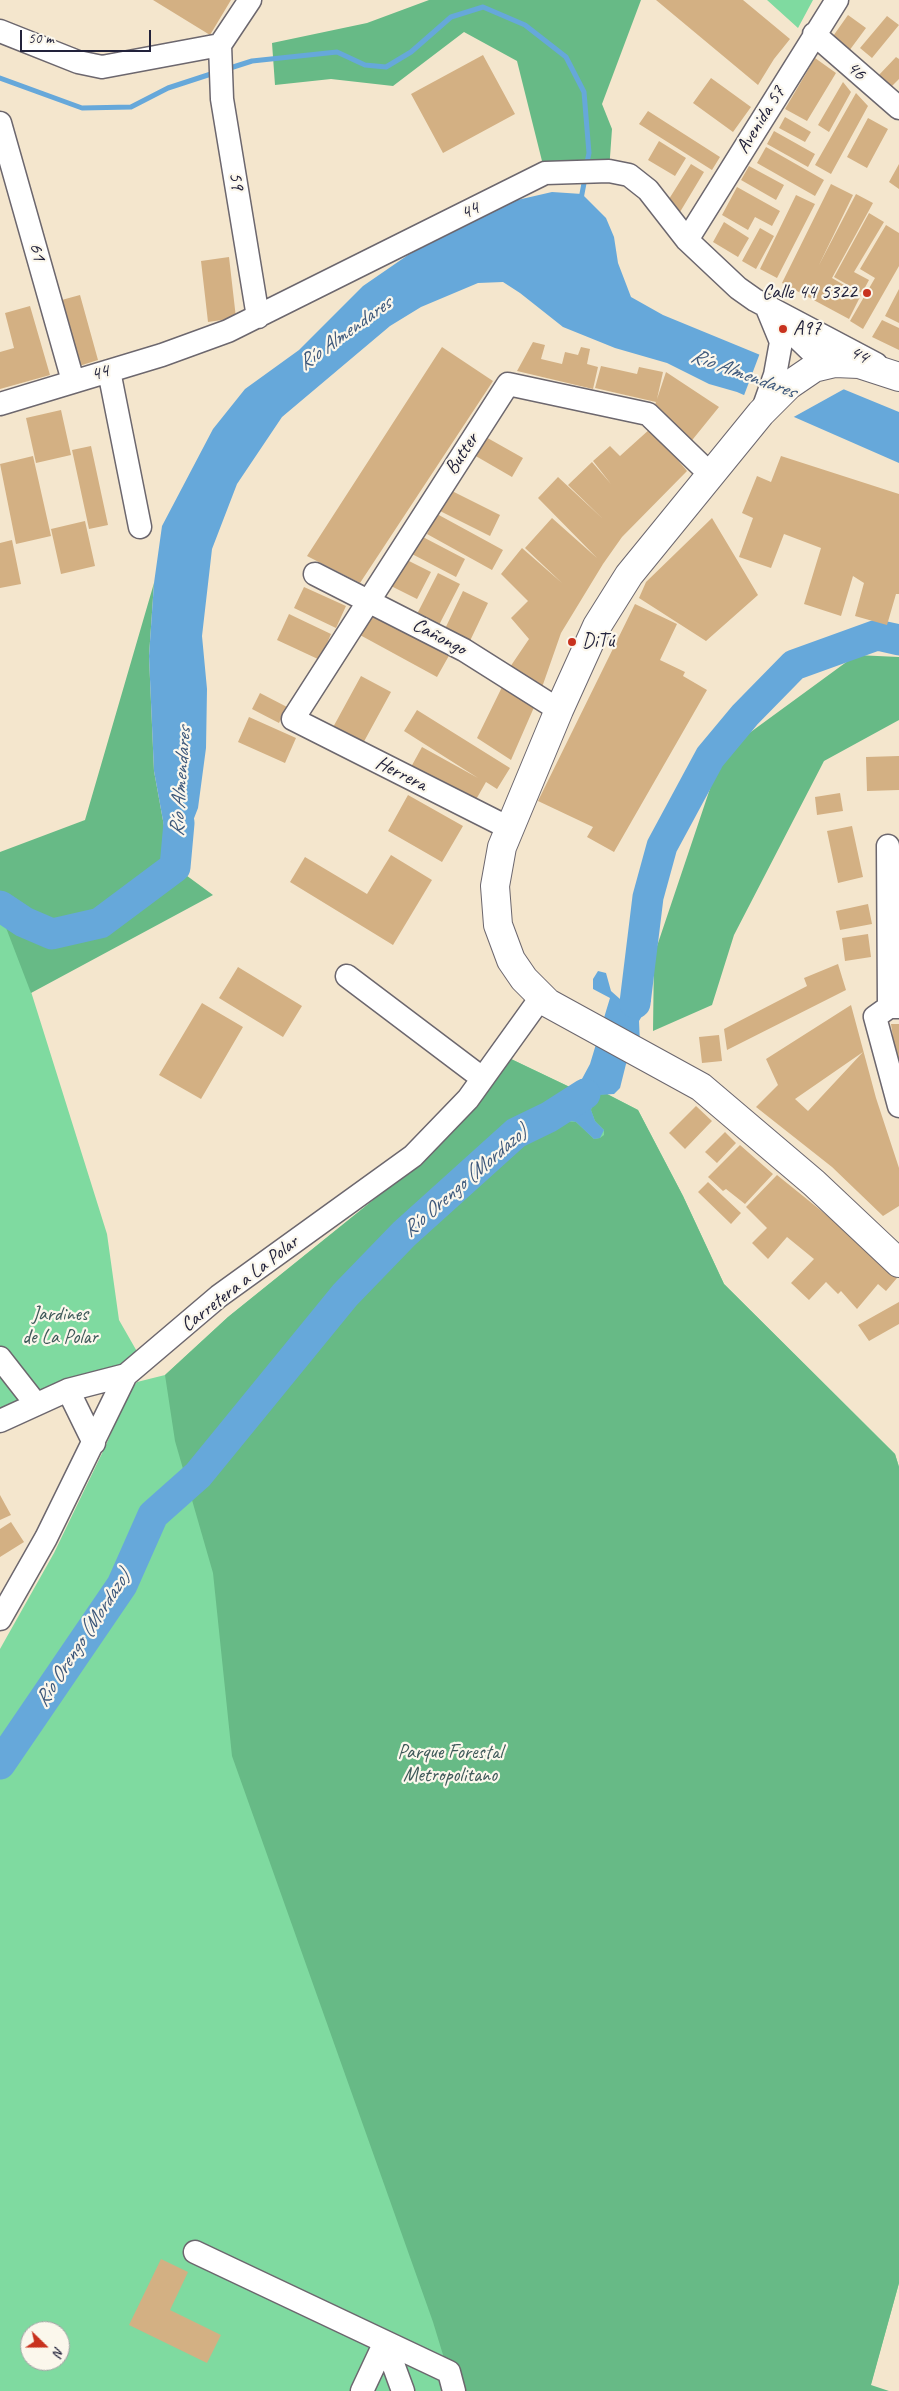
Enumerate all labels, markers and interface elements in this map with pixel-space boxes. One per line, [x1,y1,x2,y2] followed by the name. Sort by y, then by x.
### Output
[22,20,154,52] scale bar
[28,29,54,48] text: 50 m
[841,56,871,86] street label: 46
[731,82,791,158] street label: Avenida 57
[223,170,249,192] street label: 59
[457,196,483,226] street label: 44
[23,240,51,264] street label: 61
[762,281,857,305] place label: Calle 44 5322
[861,287,873,299] marker: Calle 44 5322
[293,292,397,376] water label: Río Almendares
[793,317,821,341] place label: A97
[777,323,789,335] marker: A97
[845,340,873,370] street label: 44
[687,343,799,405] water label: Río Almendares
[88,359,112,387] street label: 44
[440,429,484,479] street label: Butter
[408,613,470,661] street label: Cañongo
[582,630,614,654] place label: DiTú
[566,636,578,648] marker: DiTú
[165,727,197,837] water label: Río Almendares
[371,751,431,797] street label: Herrera
[398,1121,532,1243] water label: Río Orengo (Mordazo)
[176,1231,304,1337] street label: Carretera a La Polar
[22,1303,98,1350] park label: Jardines de La Polar
[30,1566,136,1712] water label: Río Orengo (Mordazo)
[397,1741,503,1788] park label: Parque Forestal Metropolitano
[20,2321,70,2371] north arrow
[49,2344,68,2359] text: N

